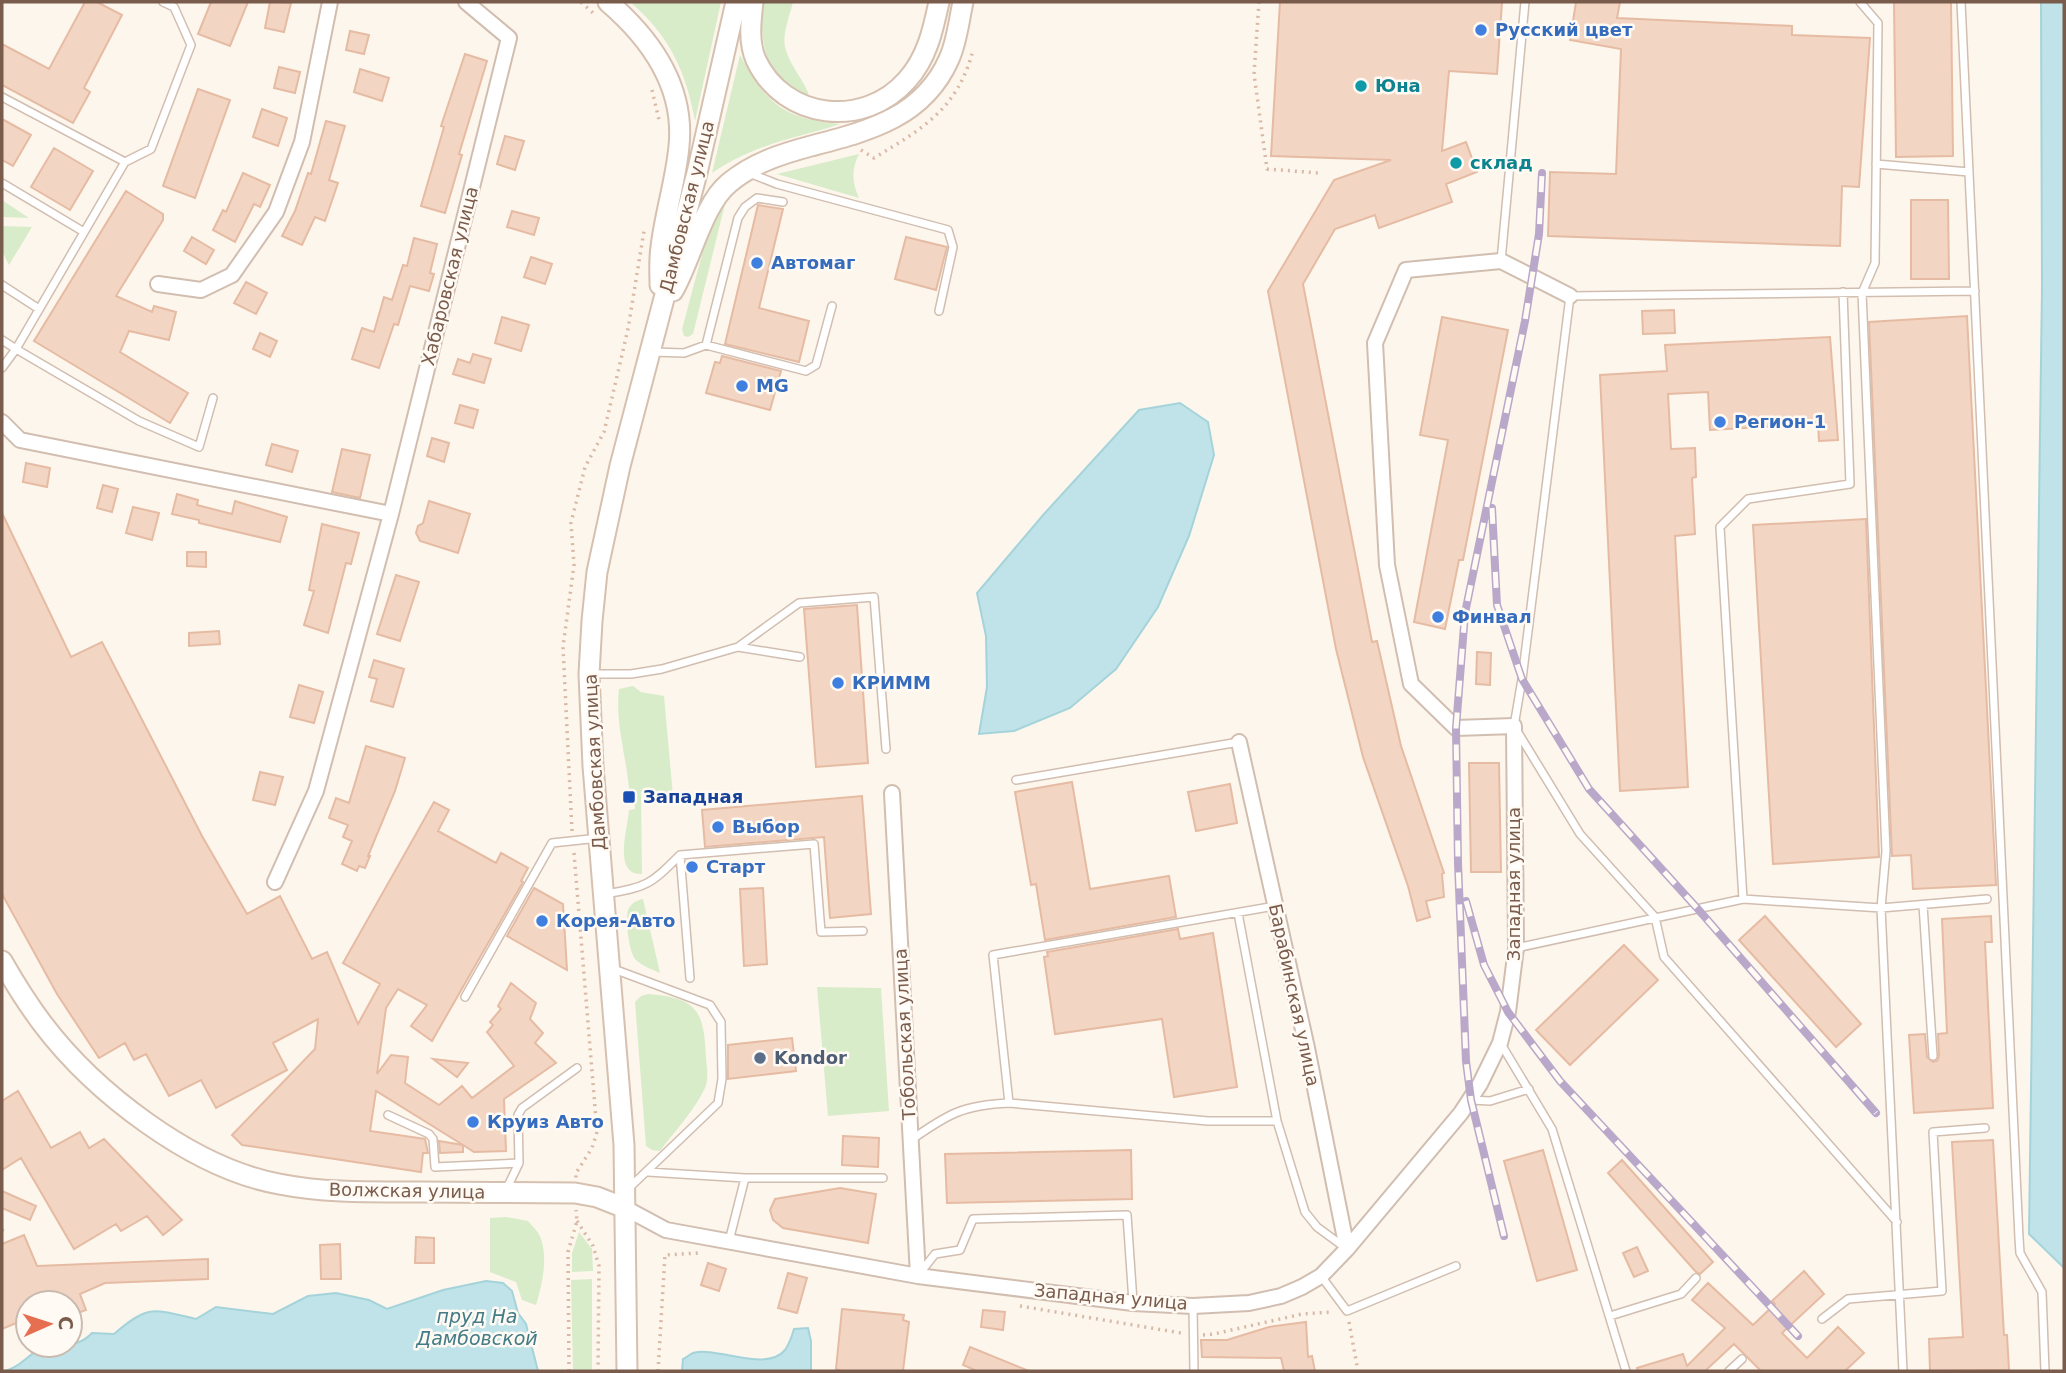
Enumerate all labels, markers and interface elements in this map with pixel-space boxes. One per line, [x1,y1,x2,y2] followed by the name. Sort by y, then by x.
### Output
[1495,19,1633,40] place label: Русский цвет
[1473,22,1489,38] marker: Русский цвет
[1375,75,1421,96] place label: Юна
[1353,78,1369,94] marker: Юна
[655,119,718,295] street label: Дамбовская улица
[1470,152,1533,173] place label: склад
[1448,155,1464,171] marker: склад
[417,184,482,368] street label: Хабаровская улица
[771,252,855,273] place label: Автомаг
[749,255,765,271] marker: Автомаг
[756,375,789,396] place label: MG
[734,378,750,394] marker: MG
[1734,411,1826,432] place label: Регион-1
[1712,414,1728,430] marker: Регион-1
[1452,606,1532,627] place label: Финвал
[1430,609,1446,625] marker: Финвал
[852,672,931,693] place label: КРИММ
[579,673,610,851] street label: Дамбовская улица
[830,675,846,691] marker: КРИММ
[643,786,743,807] place label: Западная
[621,789,637,805] marker: Западная
[1503,807,1524,961] street label: Западная улица
[732,816,800,837] place label: Выбор
[710,819,726,835] marker: Выбор
[706,856,766,877] place label: Старт
[684,859,700,875] marker: Старт
[1265,902,1324,1088] street label: Барабинская улица
[556,910,675,931] place label: Корея-Авто
[534,913,550,929] marker: Корея-Авто
[890,948,920,1121] street label: Тобольская улица
[774,1047,847,1068] place label: Kondor
[752,1050,768,1066] marker: Kondor
[487,1111,604,1132] place label: Круиз Авто
[465,1114,481,1130] marker: Круиз Авто
[329,1179,485,1202] street label: Волжская улица
[1033,1279,1189,1314] street label: Западная улица
[14,1289,84,1359] north arrow
[415,1305,538,1349] water label: пруд На Дамбовской
[55,1316,77,1331] text: С

